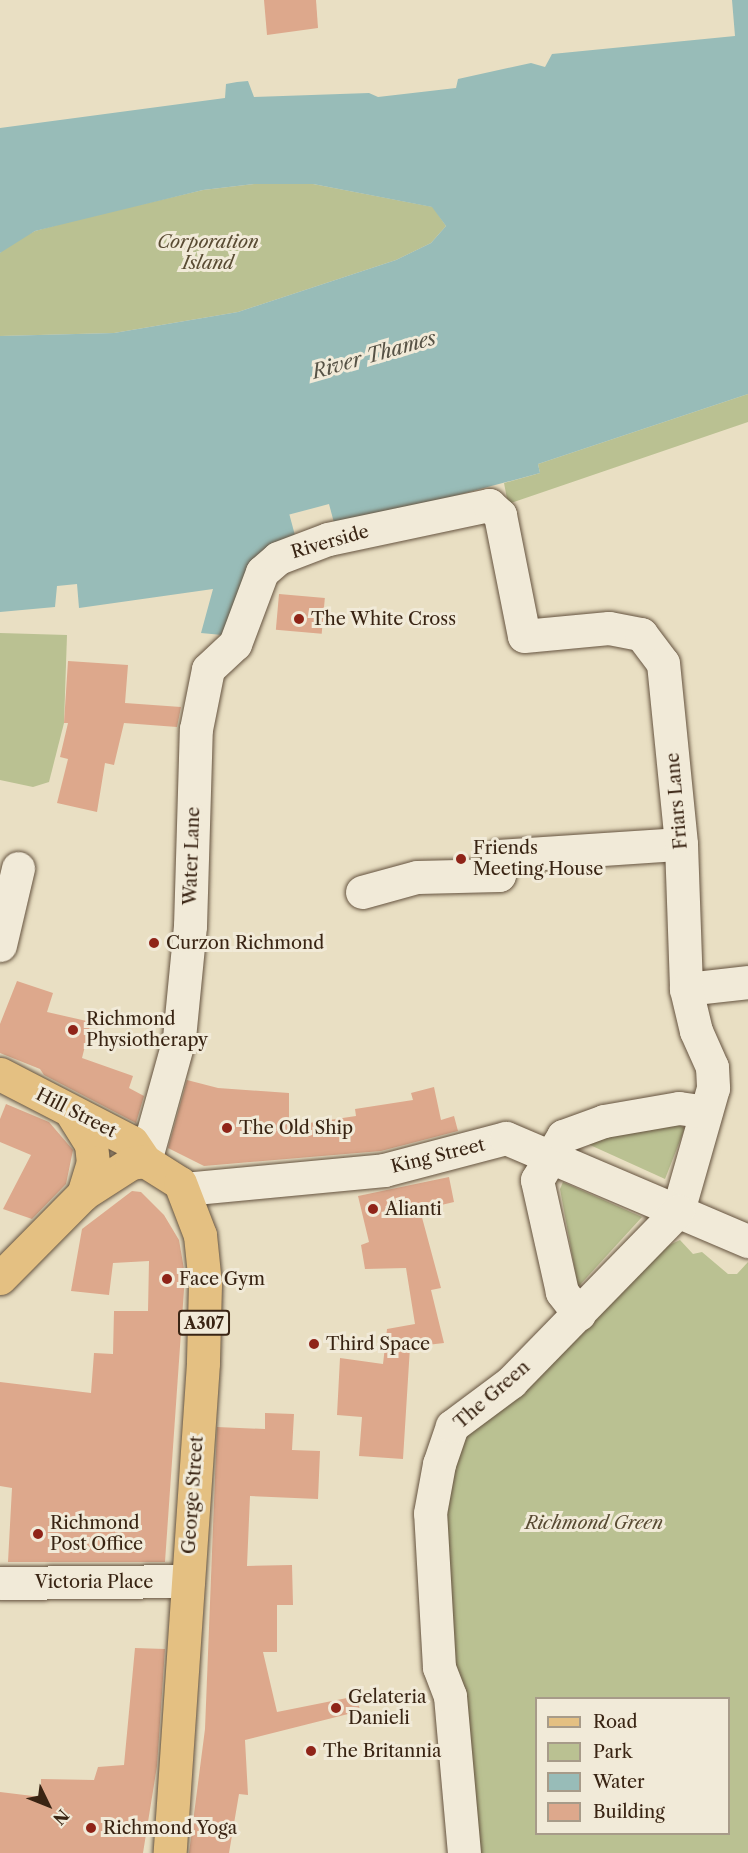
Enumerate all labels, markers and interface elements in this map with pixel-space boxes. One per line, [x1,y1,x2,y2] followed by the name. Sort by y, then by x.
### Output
[157,232,259,274] park label: Corporation Island
[309,326,439,384] water label: River Thames
[289,521,371,563] street label: Riverside
[311,608,457,630] place label: The White Cross
[292,612,306,626] marker: The White Cross
[662,752,692,850] street label: Friars Lane
[179,806,205,906] street label: Water Lane
[473,838,603,880] place label: Friends Meeting House
[454,852,468,866] marker: Friends Meeting House
[166,932,324,954] place label: Curzon Richmond
[147,936,161,950] marker: Curzon Richmond
[86,1009,208,1052] place label: Richmond Physiotherapy
[64,1021,82,1039] marker: Richmond Physiotherapy
[32,1084,120,1142] street label: Hill Street
[239,1117,353,1139] place label: The Old Ship
[220,1121,234,1135] marker: The Old Ship
[389,1134,487,1178] street label: King Street
[385,1198,442,1220] place label: Alianti
[366,1202,380,1216] marker: Alianti
[179,1268,265,1290] place label: Face Gym
[160,1272,174,1286] marker: Face Gym
[177,1310,231,1336] road number: A307
[326,1333,430,1355] place label: Third Space
[307,1337,321,1351] marker: Third Space
[450,1356,534,1434] street label: The Green
[178,1435,208,1555] street label: George Street
[525,1512,663,1534] park label: Richmond Green
[50,1513,143,1556] place label: Richmond Post Office
[31,1527,45,1541] marker: Richmond Post Office
[35,1571,153,1593] street label: Victoria Place
[348,1687,426,1730] place label: Gelateria Danieli
[535,1697,730,1835] legend
[329,1701,343,1715] marker: Gelateria Danieli
[593,1711,638,1733] text: Road
[323,1740,442,1762] place label: The Britannia
[593,1741,632,1763] text: Park
[304,1744,318,1758] marker: The Britannia
[593,1771,645,1793] text: Water
[18,1775,78,1835] north arrow
[593,1801,665,1823] text: Building
[49,1805,73,1829] text: N
[103,1817,238,1839] place label: Richmond Yoga
[84,1821,98,1835] marker: Richmond Yoga

